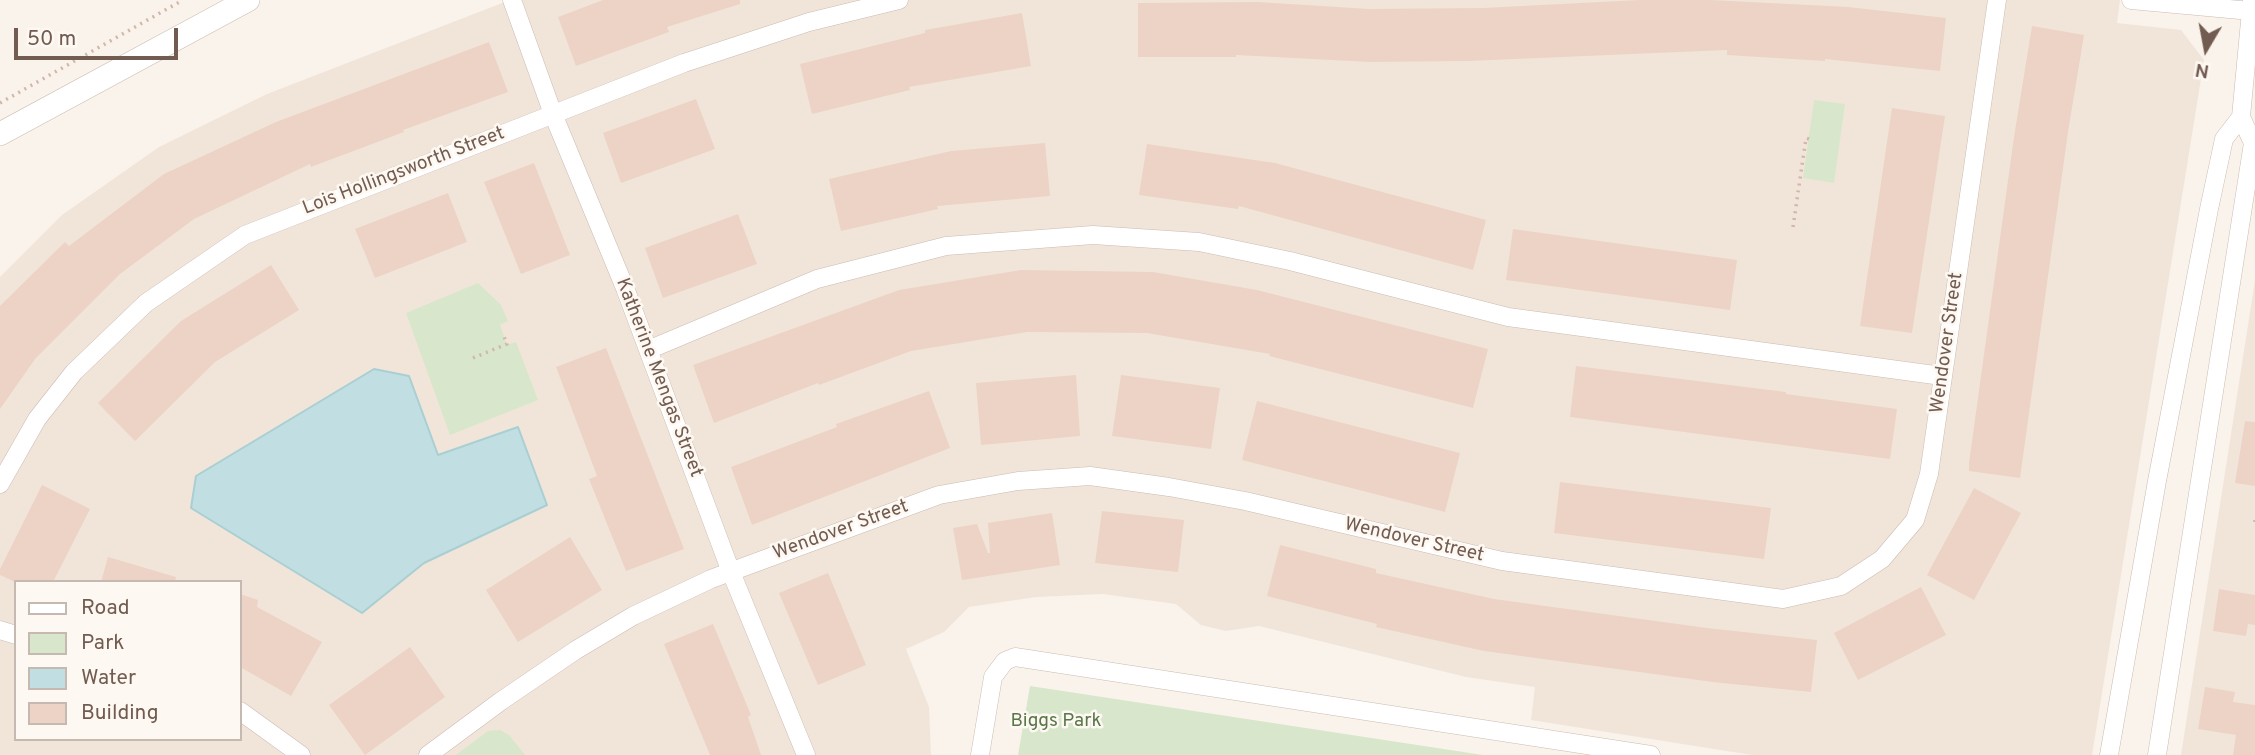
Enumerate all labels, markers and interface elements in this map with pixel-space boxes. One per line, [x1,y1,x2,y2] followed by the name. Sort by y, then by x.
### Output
[18,14,182,58] scale bar
[2171,14,2241,84] north arrow
[27,26,76,53] text: 50 m
[2194,57,2211,83] text: N
[300,123,508,221] street label: Lois Hollingsworth Street
[1927,271,1969,415] street label: Wendover Street
[610,275,706,481] street label: Katherine Mengas Street
[770,496,912,566] street label: Wendover Street
[1342,514,1486,568] street label: Wendover Street
[14,580,242,741] legend
[81,595,130,622] text: Road
[81,630,124,657] text: Park
[81,665,136,692] text: Water
[81,700,159,727] text: Building
[1010,711,1102,733] park label: Biggs Park

